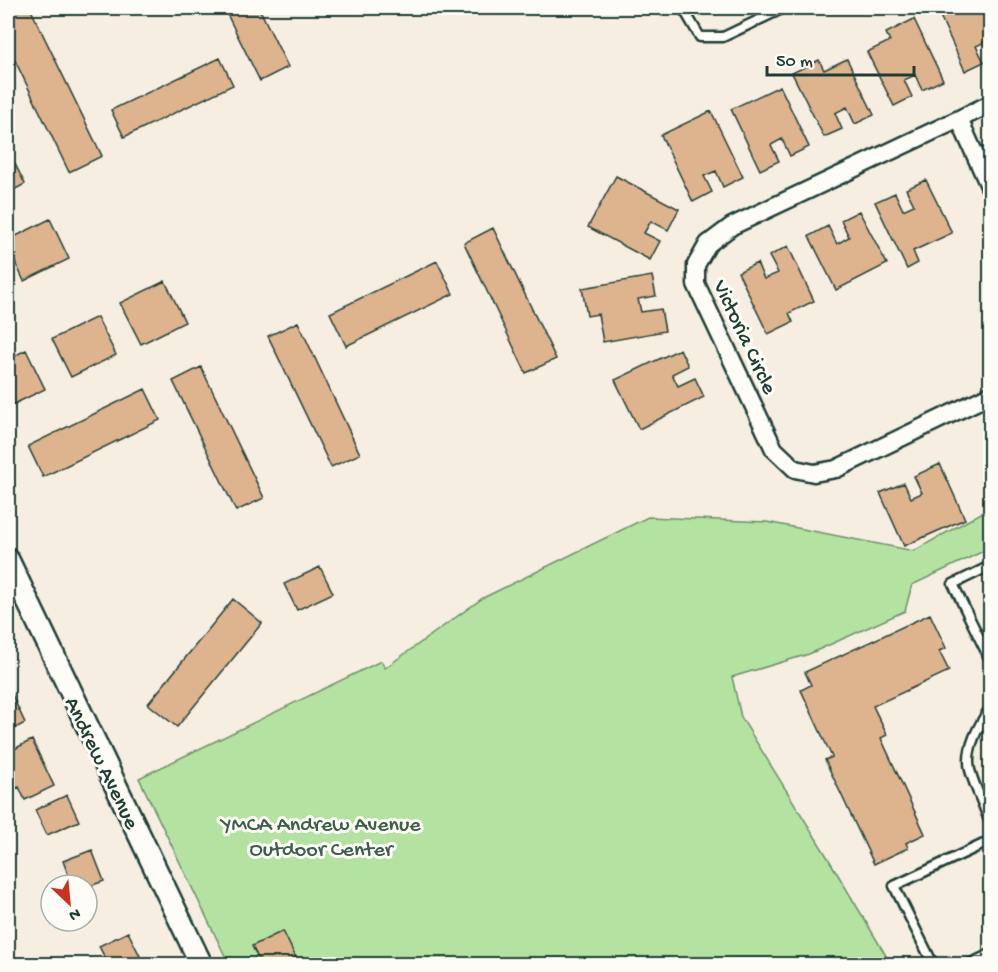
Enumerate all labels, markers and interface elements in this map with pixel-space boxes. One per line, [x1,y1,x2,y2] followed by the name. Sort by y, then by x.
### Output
[767,39,914,77] scale bar
[776,52,813,73] text: 50 m
[705,276,781,400] street label: Victoria Circle
[57,693,144,835] street label: Andrew Avenue
[219,813,421,864] park label: YMCA Andrew Avenue Outdoor Center
[39,873,99,933] north arrow
[65,903,83,924] text: N

